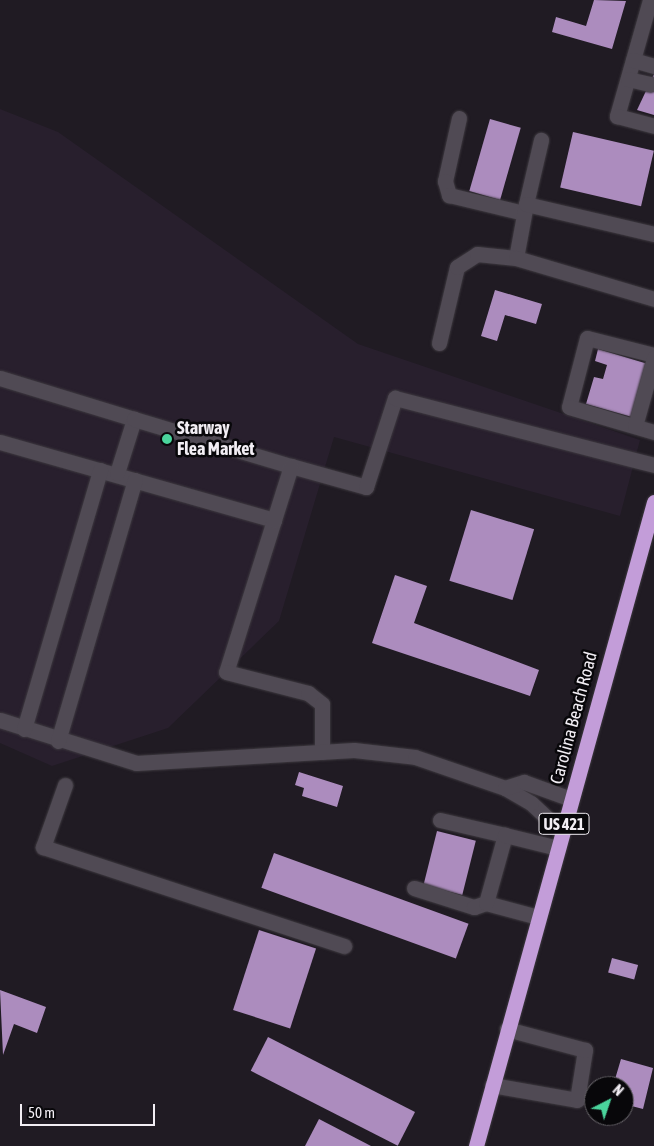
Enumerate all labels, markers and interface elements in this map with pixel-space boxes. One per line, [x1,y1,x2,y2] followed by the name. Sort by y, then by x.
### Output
[177,418,255,460] place label: Starway Flea Market
[161,433,173,445] marker: Starway Flea Market
[546,650,602,786] street label: Carolina Beach Road
[538,811,590,838] road number: US 421
[584,1076,634,1126] north arrow
[610,1082,627,1099] text: N
[22,1094,158,1126] scale bar
[28,1104,55,1121] text: 50 m

